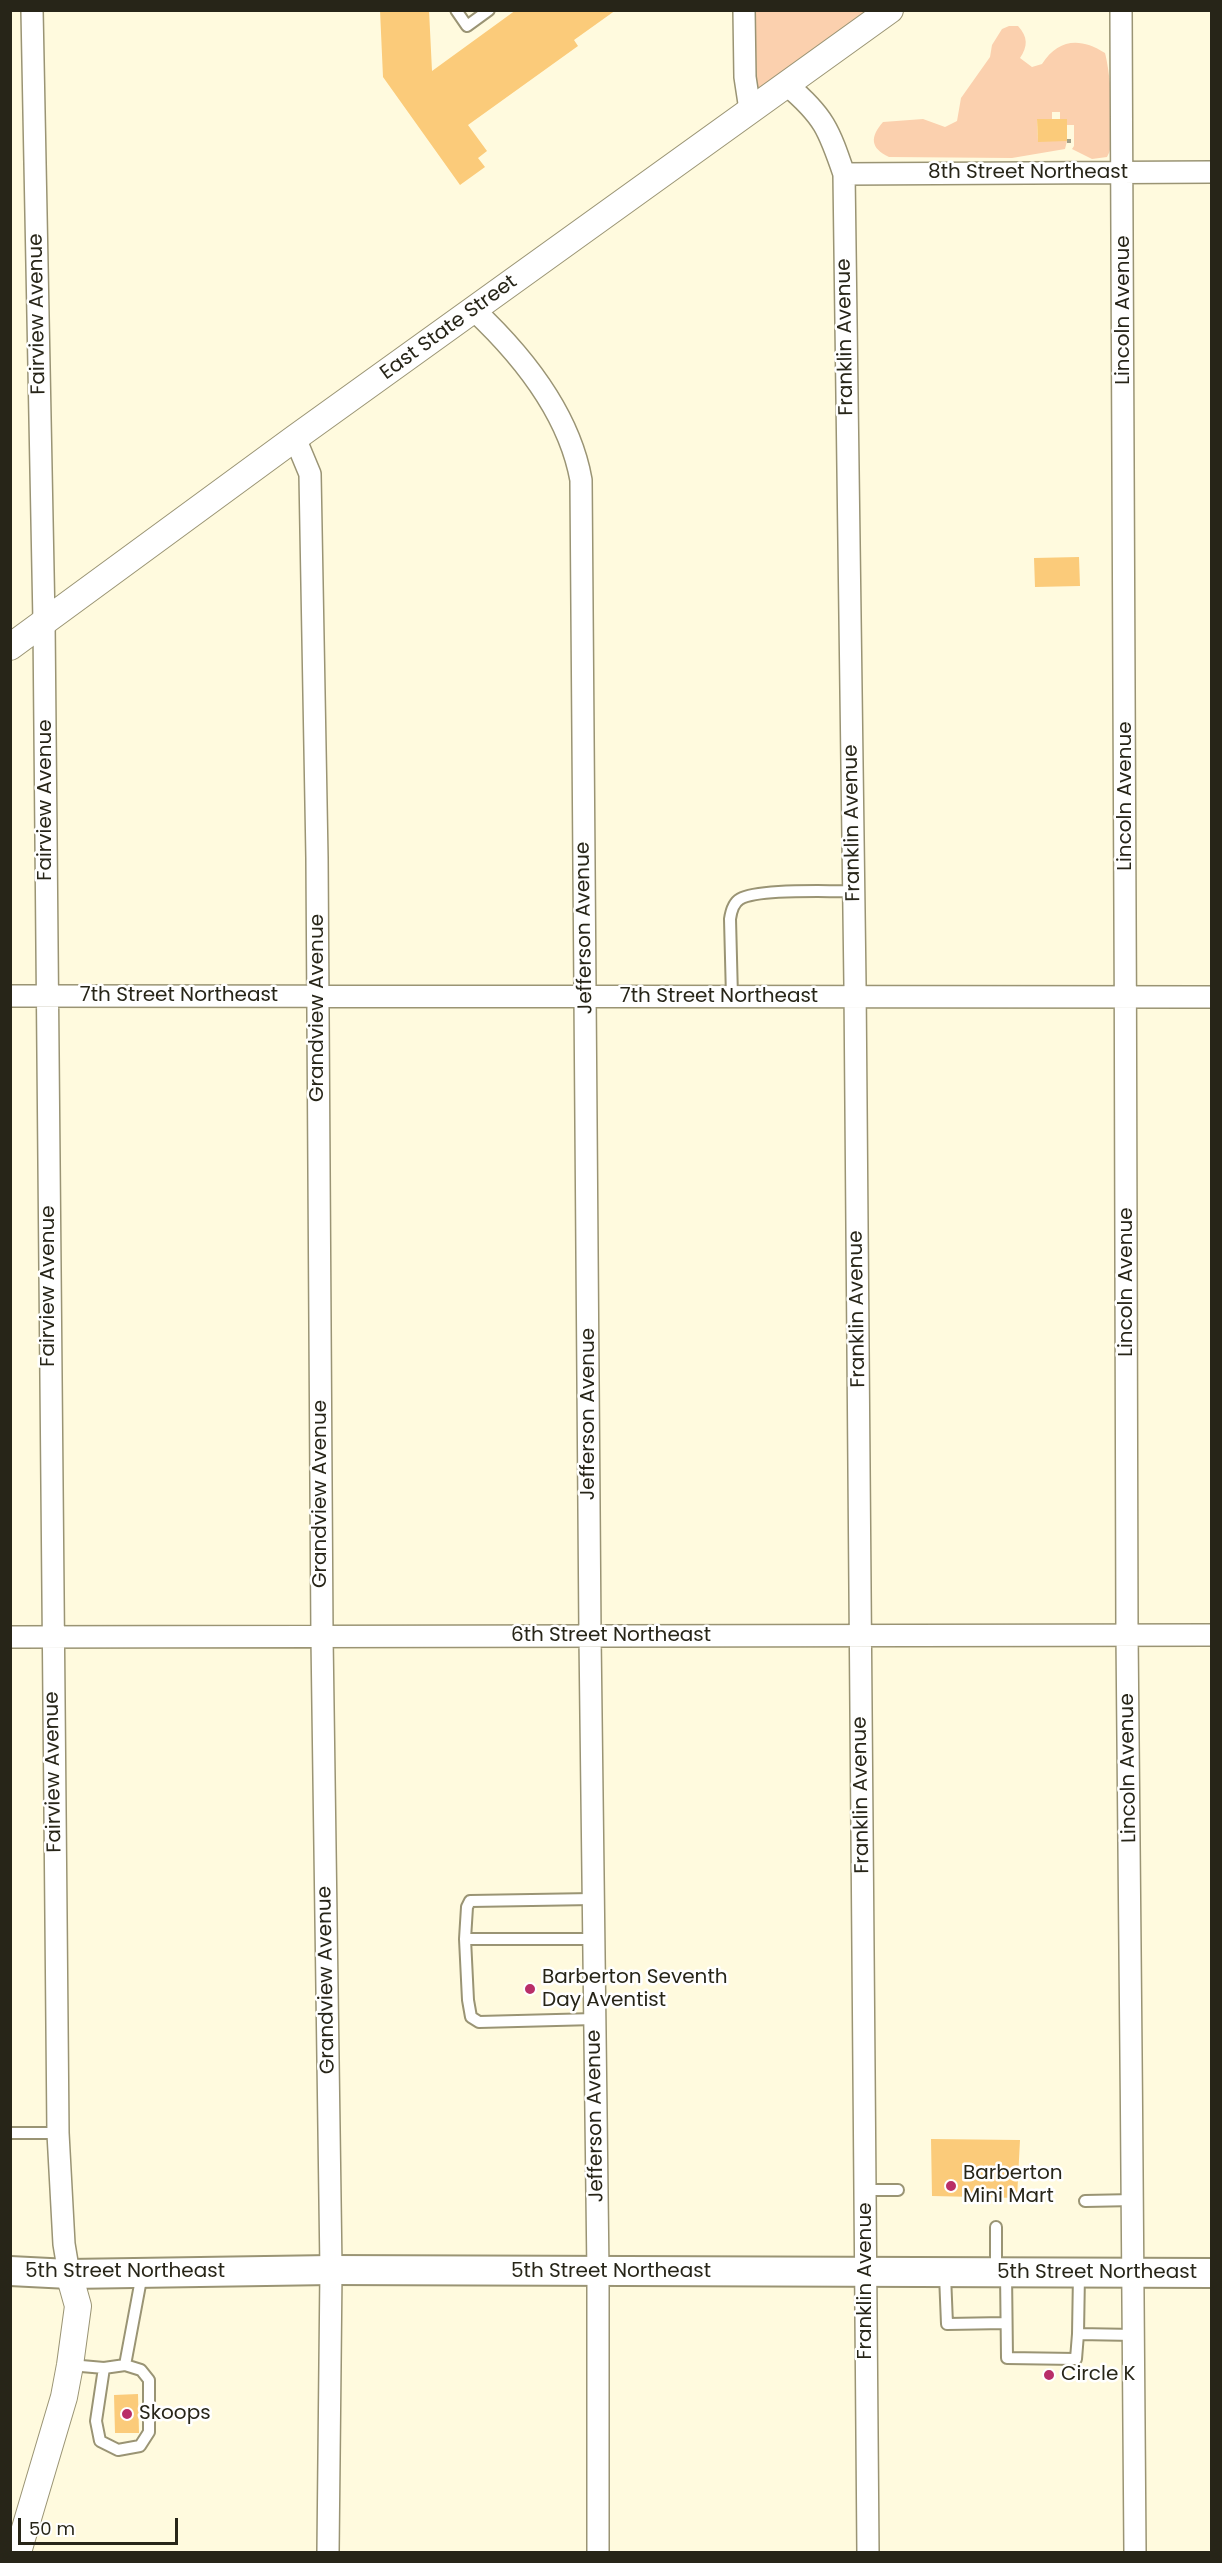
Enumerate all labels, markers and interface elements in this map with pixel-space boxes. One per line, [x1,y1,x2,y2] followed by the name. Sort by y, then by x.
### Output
[928,161,1128,185] street label: 8th Street Northeast
[25,233,51,395] street label: Fairview Avenue
[1112,235,1136,385] street label: Lincoln Avenue
[833,258,859,416] street label: Franklin Avenue
[376,270,522,386] street label: East State Street
[34,719,58,881] street label: Fairview Avenue
[1114,721,1138,871] street label: Lincoln Avenue
[840,744,866,902] street label: Franklin Avenue
[571,842,599,1014] street label: Jefferson Avenue
[306,914,330,1102] street label: Grandview Avenue
[80,984,278,1008] street label: 7th Street Northeast
[620,985,818,1009] street label: 7th Street Northeast
[37,1205,61,1367] street label: Fairview Avenue
[1115,1207,1139,1357] street label: Lincoln Avenue
[845,1230,871,1388] street label: Franklin Avenue
[577,1328,601,1500] street label: Jefferson Avenue
[309,1400,333,1588] street label: Grandview Avenue
[511,1624,711,1648] street label: 6th Street Northeast
[41,1691,67,1853] street label: Fairview Avenue
[1116,1693,1142,1843] street label: Lincoln Avenue
[849,1716,875,1874] street label: Franklin Avenue
[313,1886,341,2074] street label: Grandview Avenue
[542,1966,727,2013] place label: Barberton Seventh Day Aventist
[523,1982,537,1996] marker: Barberton Seventh Day Aventist
[582,2030,610,2202] street label: Jefferson Avenue
[963,2162,1062,2209] place label: Barberton Mini Mart
[944,2179,958,2193] marker: Barberton Mini Mart
[854,2202,878,2360] street label: Franklin Avenue
[25,2260,225,2284] street label: 5th Street Northeast
[511,2260,711,2284] street label: 5th Street Northeast
[997,2261,1197,2285] street label: 5th Street Northeast
[1061,2363,1136,2387] place label: Circle K
[1042,2368,1056,2382] marker: Circle K
[139,2402,211,2426] place label: Skoops
[120,2407,134,2421] marker: Skoops
[21,2506,182,2544] scale bar
[29,2516,75,2541] text: 50 m

